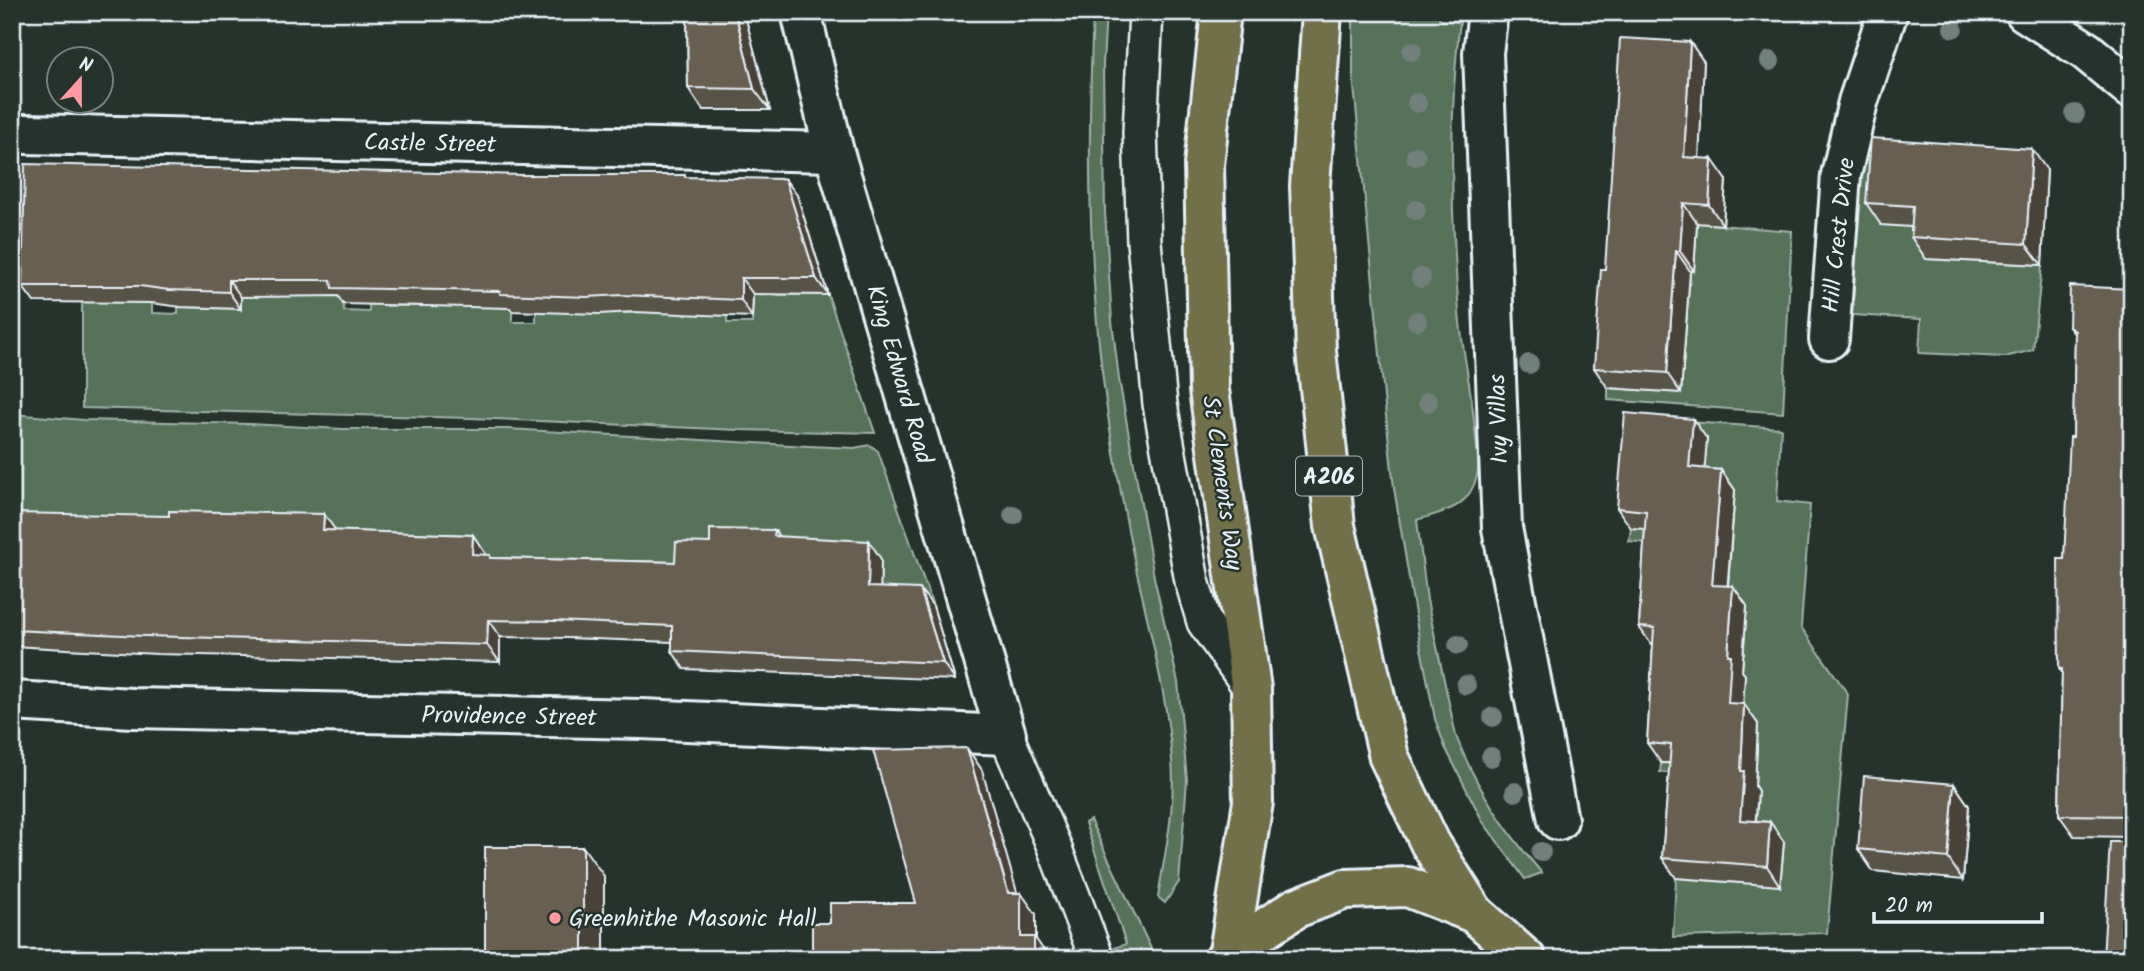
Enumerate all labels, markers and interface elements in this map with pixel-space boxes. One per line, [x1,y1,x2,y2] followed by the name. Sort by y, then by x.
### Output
[46,46,116,116] north arrow
[74,50,96,82] text: N
[363,124,497,165] street label: Castle Street
[1812,156,1867,315] street label: Hill Crest Drive
[854,280,943,470] street label: King Edward Road
[1478,373,1521,465] street label: Ivy Villas
[1190,393,1253,574] street label: St Clements Way
[1296,456,1362,496] road number: A206
[421,696,598,739] street label: Providence Street
[1874,880,2042,924] scale bar
[1885,890,1933,923] text: 20 m
[569,900,816,939] place label: Greenhithe Masonic Hall
[547,910,563,926] marker: Greenhithe Masonic Hall

